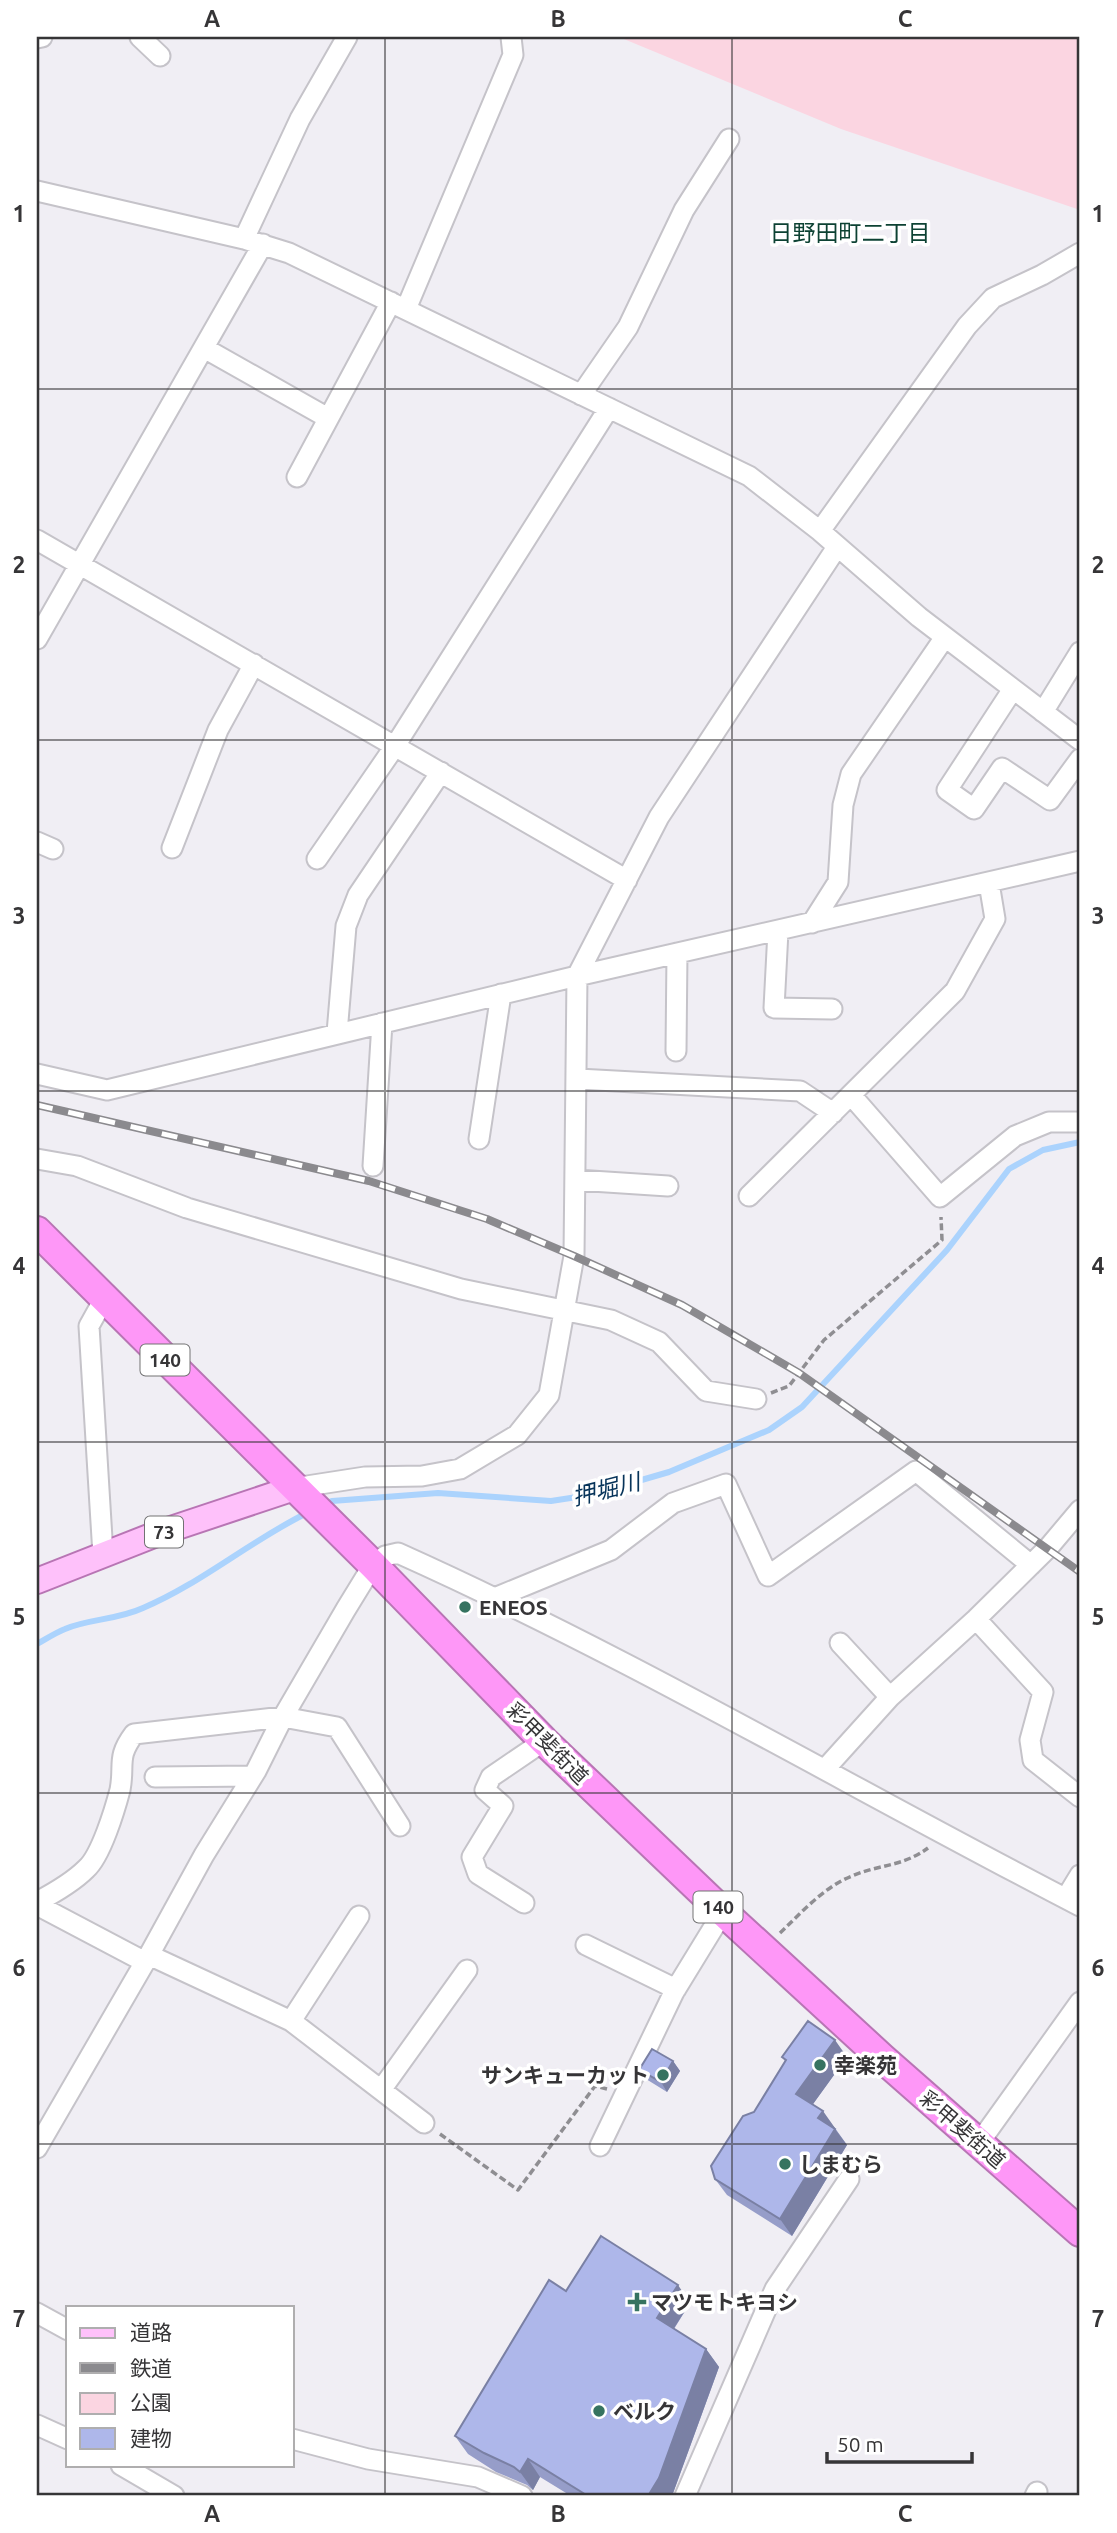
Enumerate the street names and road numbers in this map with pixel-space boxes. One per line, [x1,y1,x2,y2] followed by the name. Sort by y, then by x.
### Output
[140,1344,190,1376] road number: 140
[145,1516,183,1548] road number: 73
[502,1697,594,1789] street label: 彩甲斐街道
[694,1892,742,1923] road number: 140
[916,2086,1010,2172] street label: 彩甲斐街道

